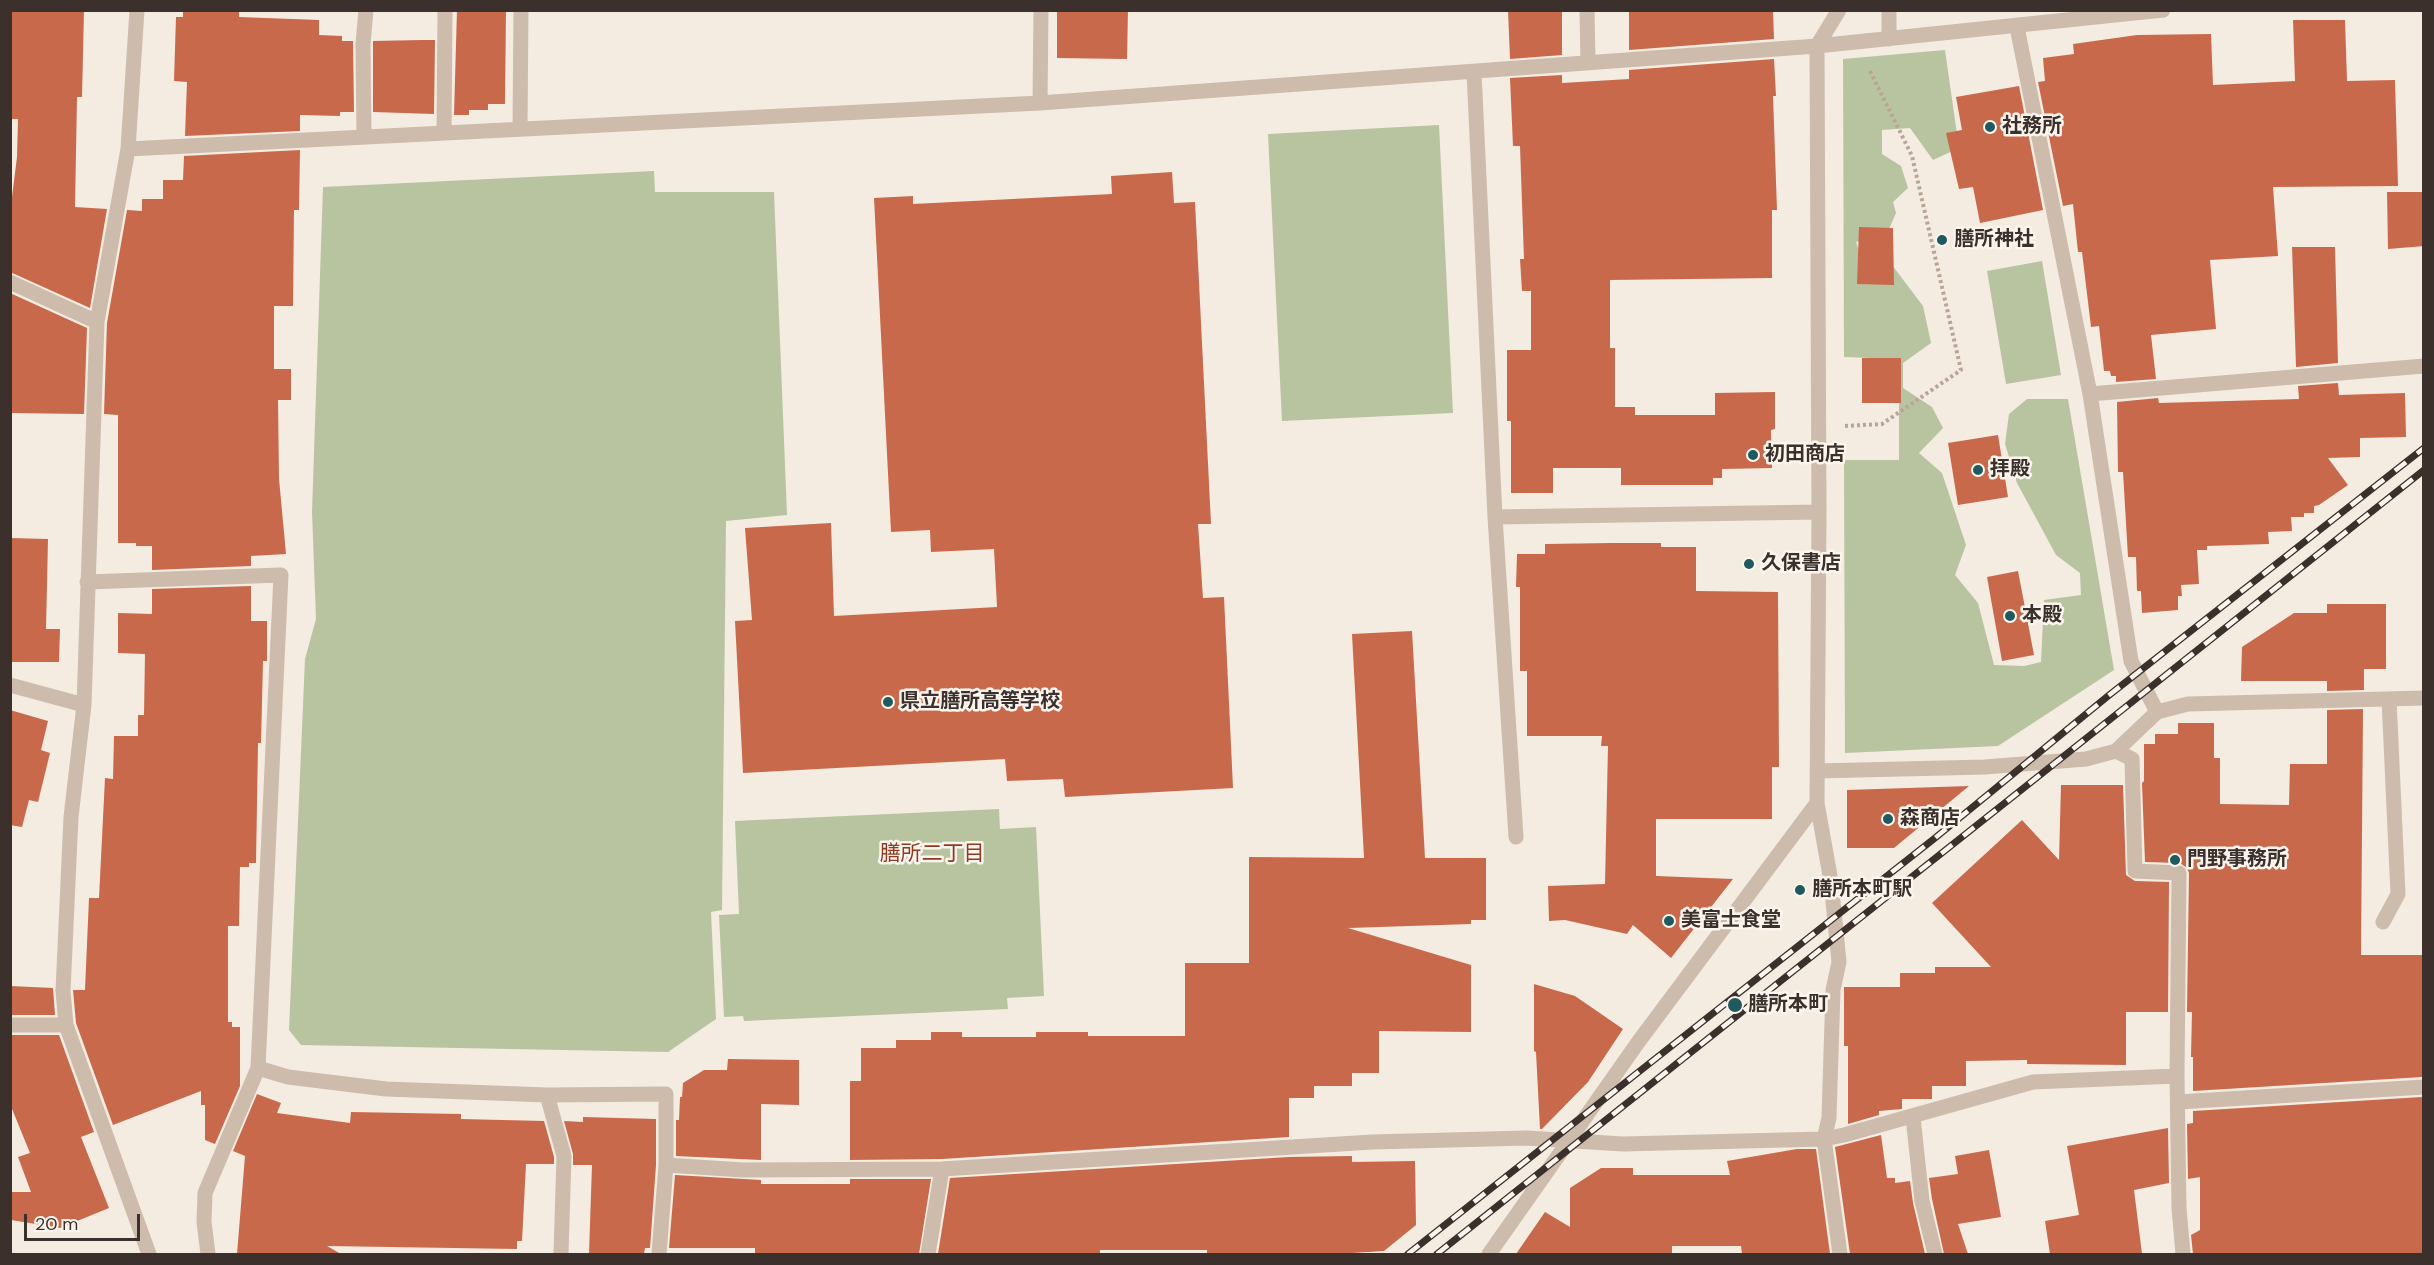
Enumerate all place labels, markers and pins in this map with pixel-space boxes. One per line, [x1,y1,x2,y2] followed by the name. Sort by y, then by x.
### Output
[2002,115,2062,139] place label: 社務所
[1983,120,1997,134] marker: 社務所
[1954,228,2034,252] place label: 膳所神社
[1935,233,1949,247] marker: 膳所神社
[1765,443,1845,467] place label: 初田商店
[1746,448,1760,462] marker: 初田商店
[1990,458,2030,482] place label: 拝殿
[1971,463,1985,477] marker: 拝殿
[1761,552,1841,576] place label: 久保書店
[1742,557,1756,571] marker: 久保書店
[2022,604,2062,628] place label: 本殿
[2003,609,2017,623] marker: 本殿
[900,690,1060,714] place label: 県立膳所高等学校
[881,695,895,709] marker: 県立膳所高等学校
[1900,807,1960,831] place label: 森商店
[1881,812,1895,826] marker: 森商店
[2187,848,2287,872] place label: 門野事務所
[2168,853,2182,867] marker: 門野事務所
[1812,878,1912,902] place label: 膳所本町駅
[1793,883,1807,897] marker: 膳所本町駅
[1681,909,1781,933] place label: 美富士食堂
[1662,914,1676,928] marker: 美富士食堂
[1748,993,1828,1017] place label: 膳所本町
[1726,996,1744,1014] marker: 膳所本町

